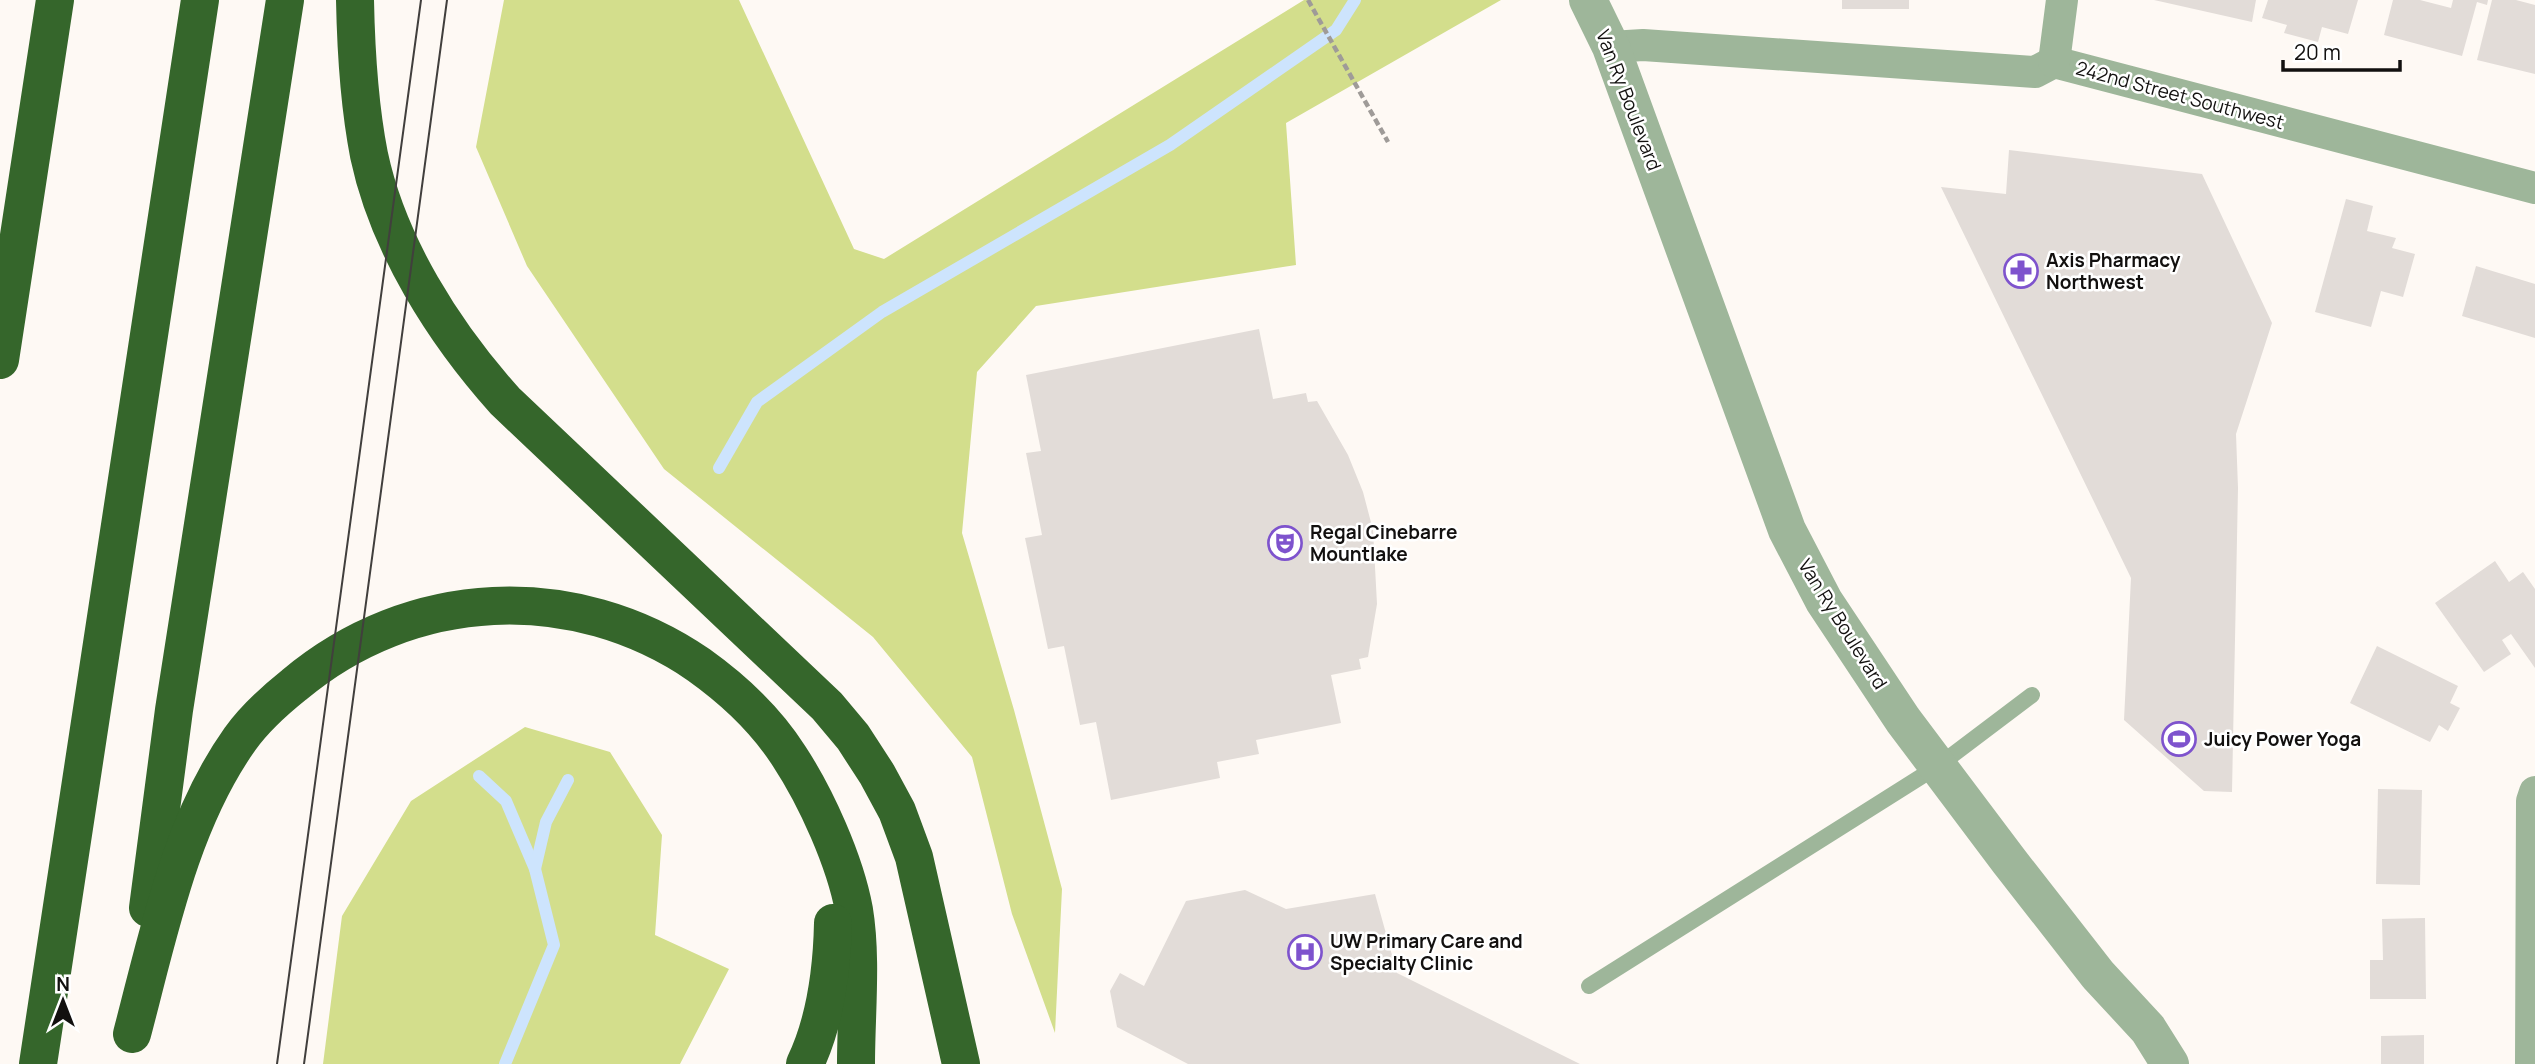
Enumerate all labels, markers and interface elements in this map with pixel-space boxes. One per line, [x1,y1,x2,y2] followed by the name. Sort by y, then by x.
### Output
[1590,26,1668,174] street label: Van Ry Boulevard
[2283,28,2400,72] scale bar
[2294,38,2341,66] text: 20 m
[2073,55,2287,135] street label: 242nd Street Southwest
[2046,247,2181,295] place label: Axis Pharmacy Northwest
[2002,252,2040,290] pharmacy icon: Axis Pharmacy Northwest
[1310,519,1457,567] place label: Regal Cinebarre Mountlake
[1266,524,1304,562] theatre icon: Regal Cinebarre Mountlake
[1793,554,1893,694] street label: Van Ry Boulevard
[2160,720,2198,758] sports icon: Juicy Power Yoga
[2204,726,2361,752] place label: Juicy Power Yoga
[1330,928,1523,976] place label: UW Primary Care and Specialty Clinic
[1286,933,1324,971] hospital icon: UW Primary Care and Specialty Clinic
[28,966,98,1036] north arrow
[56,971,70,997] text: N

